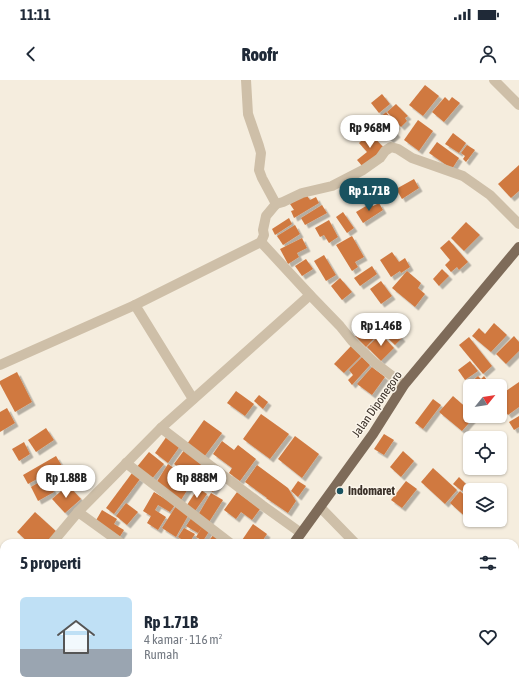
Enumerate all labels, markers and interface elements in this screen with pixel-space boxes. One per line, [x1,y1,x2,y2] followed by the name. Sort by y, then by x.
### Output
[20,6,51,23] text: 11:11
[20,43,42,65] icon: back
[477,43,499,65] icon: person
[241,44,278,65] text: Roofr
[333,115,407,149] pin: Rp 968M
[349,120,391,135] text: Rp 968M
[328,178,410,212] pin: Rp 1.71B
[348,183,390,198] text: Rp 1.71B
[340,313,422,347] pin: Rp 1.46B
[360,318,402,333] text: Rp 1.46B
[349,368,405,440] street label: Jalan Diponegoro
[463,379,507,423] north arrow
[463,379,507,527] map controls
[463,431,507,475] button: locate
[25,465,107,499] pin: Rp 1.88B
[160,465,234,499] pin: Rp 888M
[45,470,87,485] text: Rp 1.88B
[176,470,218,485] text: Rp 888M
[463,483,507,527] button: layers
[348,484,395,498] place label: Indomaret
[335,486,345,496] marker: Indomaret
[477,552,499,574] icon: filters
[20,553,81,573] text: 5 properti
[144,612,198,632] text: Rp 1.71B
[52,613,100,661] icon: home
[477,626,499,648] icon: heart
[144,632,222,647] text: 4 kamar · 116 m²
[144,647,179,662] text: Rumah

